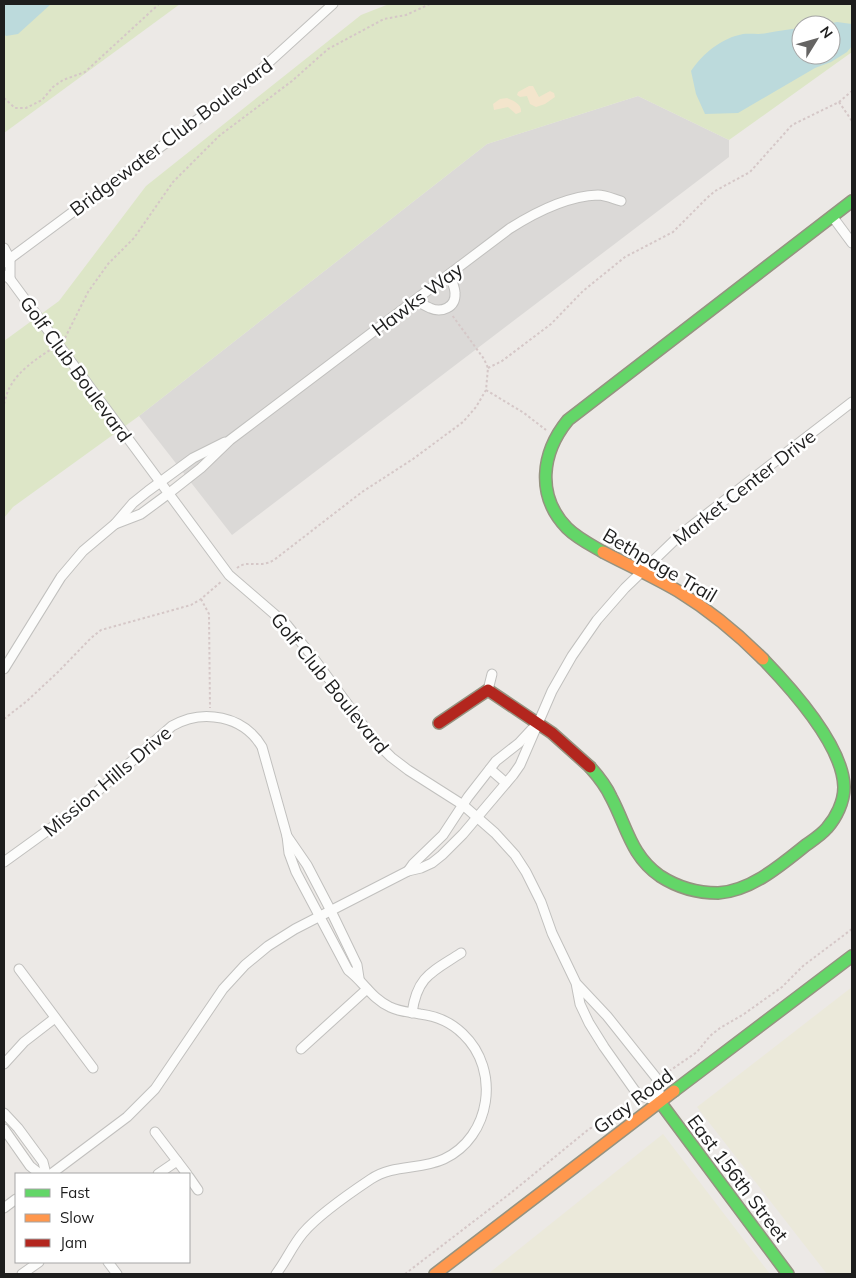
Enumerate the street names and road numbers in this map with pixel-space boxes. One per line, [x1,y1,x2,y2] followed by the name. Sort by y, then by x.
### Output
[65,53,277,221] street label: Bridgewater Club Boulevard
[367,257,467,341] street label: Hawks Way
[15,291,137,447] street label: Golf Club Boulevard
[668,424,820,550] street label: Market Center Drive
[599,523,721,607] street label: Bethpage Trail
[266,608,394,758] street label: Golf Club Boulevard
[38,721,176,841] street label: Mission Hills Drive
[588,1063,678,1139] street label: Gray Road
[682,1110,794,1247] street label: East 156th Street

